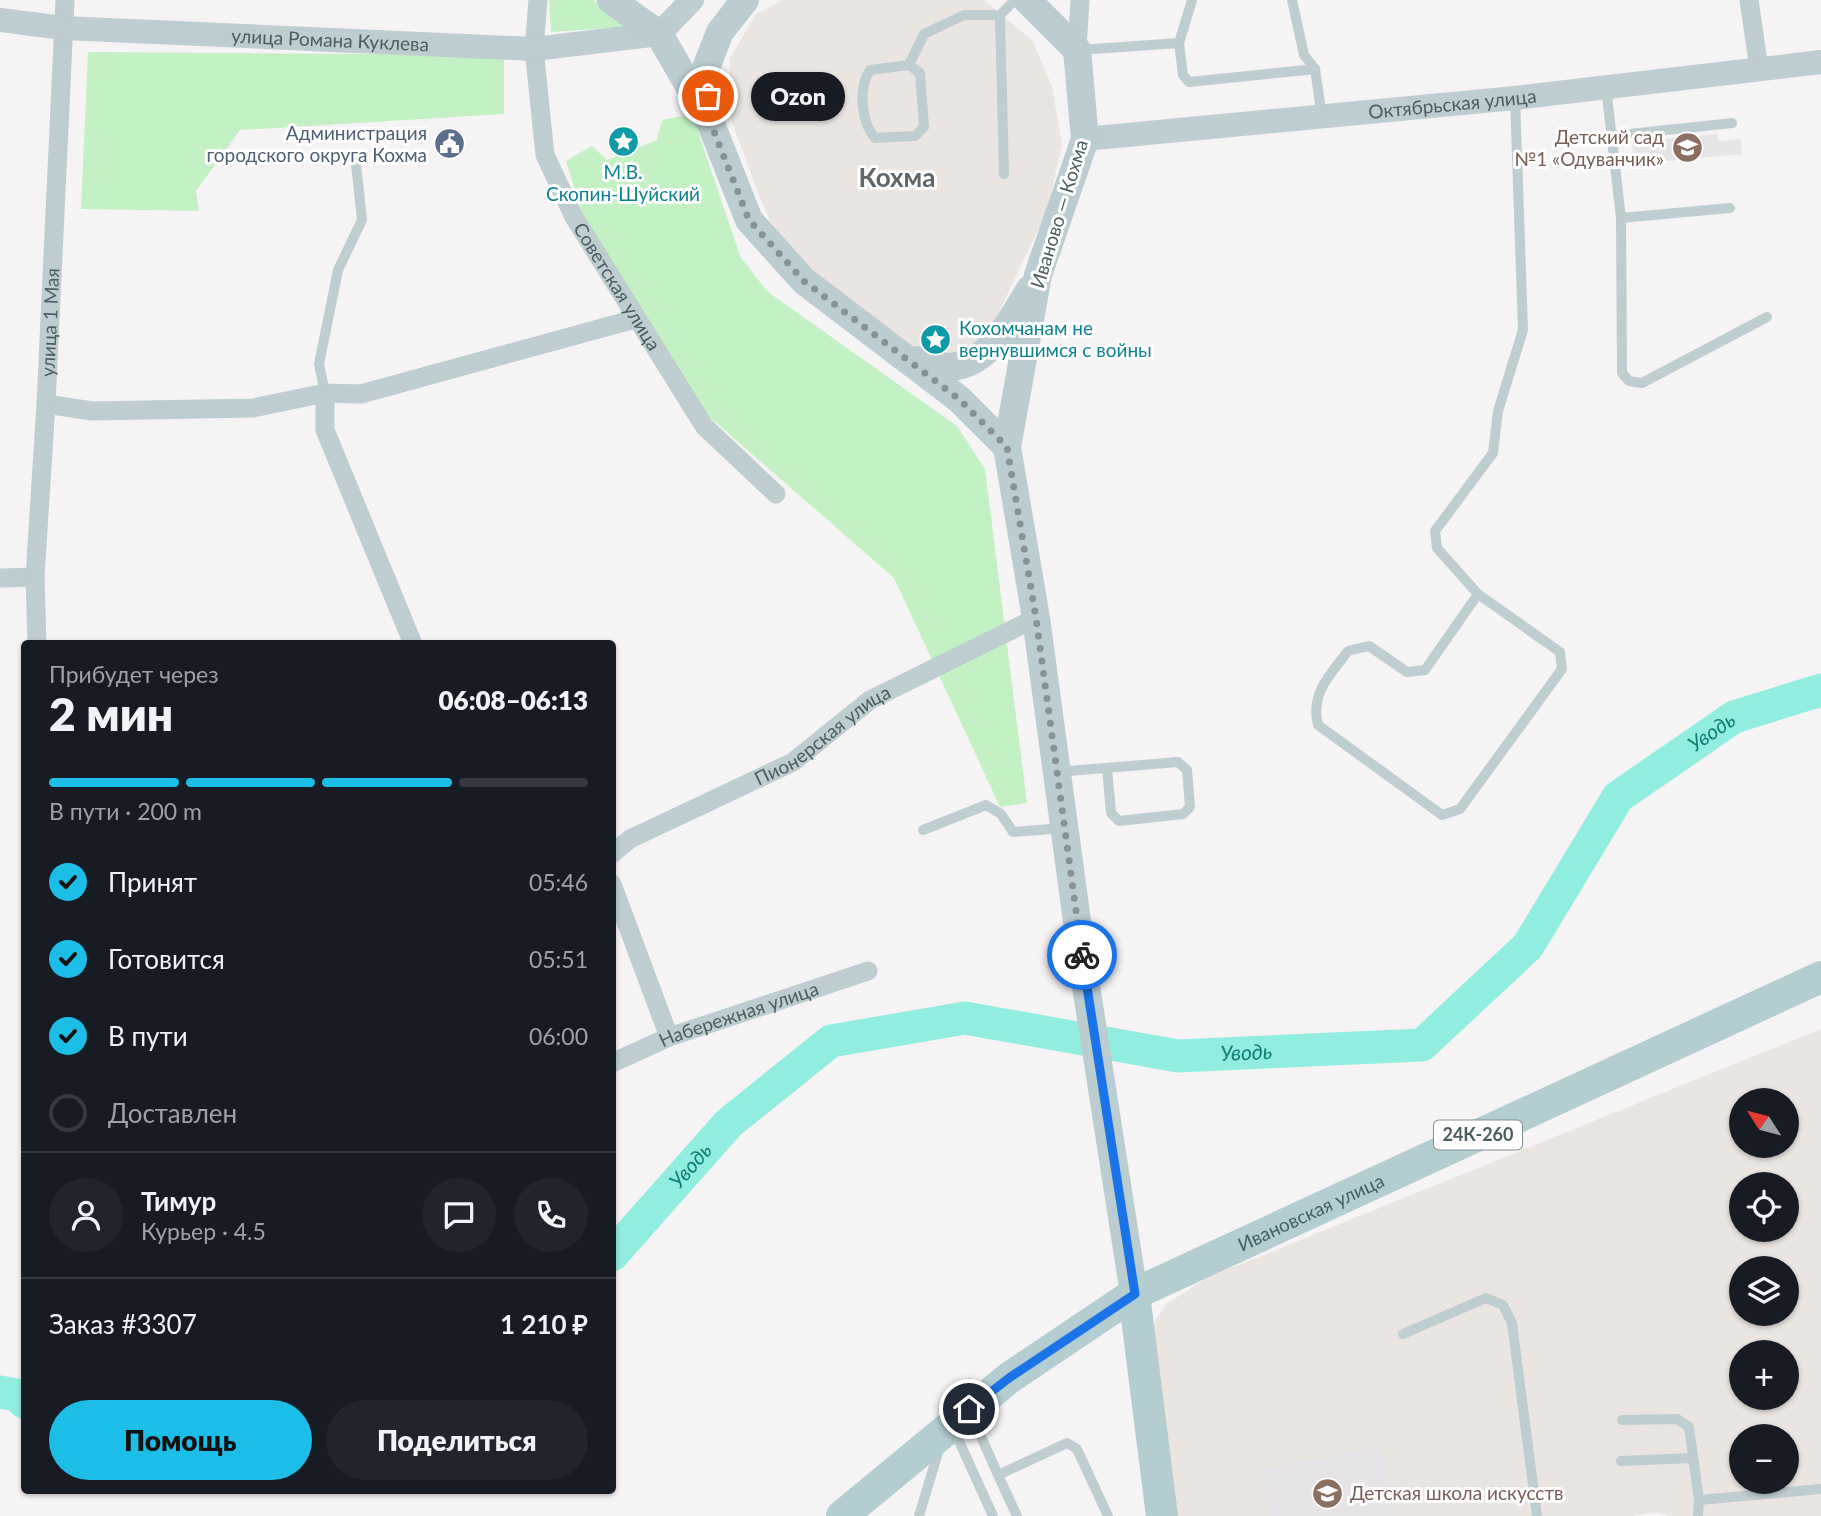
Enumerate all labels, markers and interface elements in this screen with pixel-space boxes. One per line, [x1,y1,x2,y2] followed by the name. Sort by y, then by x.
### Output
[231,24,430,55] street label: улица Романа Куклева
[678,66,738,126] pin
[750,72,844,120] callout: Ozon
[689,77,727,115] icon: bag
[770,82,826,110] text: Ozon
[1367,84,1538,123] street label: Октябрьская улица
[206,121,427,166] place label: Администрация городского округа Кохма
[606,124,640,158] place icon: М.В. Скопин-Шуйский
[1514,125,1664,170] place label: Детский сад №1 «Одуванчик»
[433,127,467,161] public building icon: Администрация городского округа Кохма
[1670,131,1704,165] school or university icon: Детский сад №1 «Одуванчик»
[1025,137,1092,291] street label: Иваново — Кохма
[546,160,700,205] place label: М.В. Скопин-Шуйский
[859,161,935,193] district label: Кохма
[569,218,666,354] street label: Советская улица
[35,268,63,377] street label: улица 1 Мая
[959,316,1152,361] place label: Кохомчанам не вернувшимся с войны
[919,322,953,356] place icon: Кохомчанам не вернувшимся с войны
[49,660,219,688] text: Прибудет через
[750,680,894,790] street label: Пионерская улица
[438,684,588,716] text: 06:08–06:13
[49,686,173,741] text: 2 мин
[1683,706,1740,756] water label: Уводь
[49,797,202,825] text: В пути · 200 m
[49,863,87,901] icon: check
[108,866,197,898] text: Принят
[529,868,588,896] text: 05:46
[1047,920,1117,990] courier
[1063,936,1101,974] icon: bike
[49,940,87,978] icon: check
[108,943,225,975] text: Готовится
[529,945,588,973] text: 05:51
[655,976,821,1051] street label: Набережная улица
[49,1017,87,1055] icon: check
[108,1020,188,1052] text: В пути
[529,1022,588,1050] text: 06:00
[1220,1038,1273,1065] water label: Уводь
[1729,1088,1799,1158] north arrow
[1729,1088,1799,1494] map controls
[108,1097,237,1129] text: Доставлен
[1434,1120,1522,1150] road number: 24К-260
[663,1137,716,1193] water label: Уводь
[1234,1168,1388,1256] street label: Ивановская улица
[1729,1172,1799,1242] button: locate
[49,1178,123,1252] button: person
[422,1178,496,1252] button: chat
[514,1178,588,1252] button: phone
[141,1185,216,1217] text: Тимур
[141,1217,266,1245] text: Курьер · 4.5
[1729,1256,1799,1326] button: layers
[49,1308,197,1340] text: Заказ #3307
[500,1308,588,1340] text: 1 210 ₽
[1729,1340,1799,1410] button: +
[939,1379,999,1439] pin
[950,1390,988,1428] icon: home
[49,1400,312,1480] button: Помощь
[326,1400,588,1480] button: Поделиться
[1729,1424,1799,1494] button: −
[1310,1476,1344,1510] school or university icon: Детская школа искусств
[1350,1481,1563,1504] place label: Детская школа искусств

